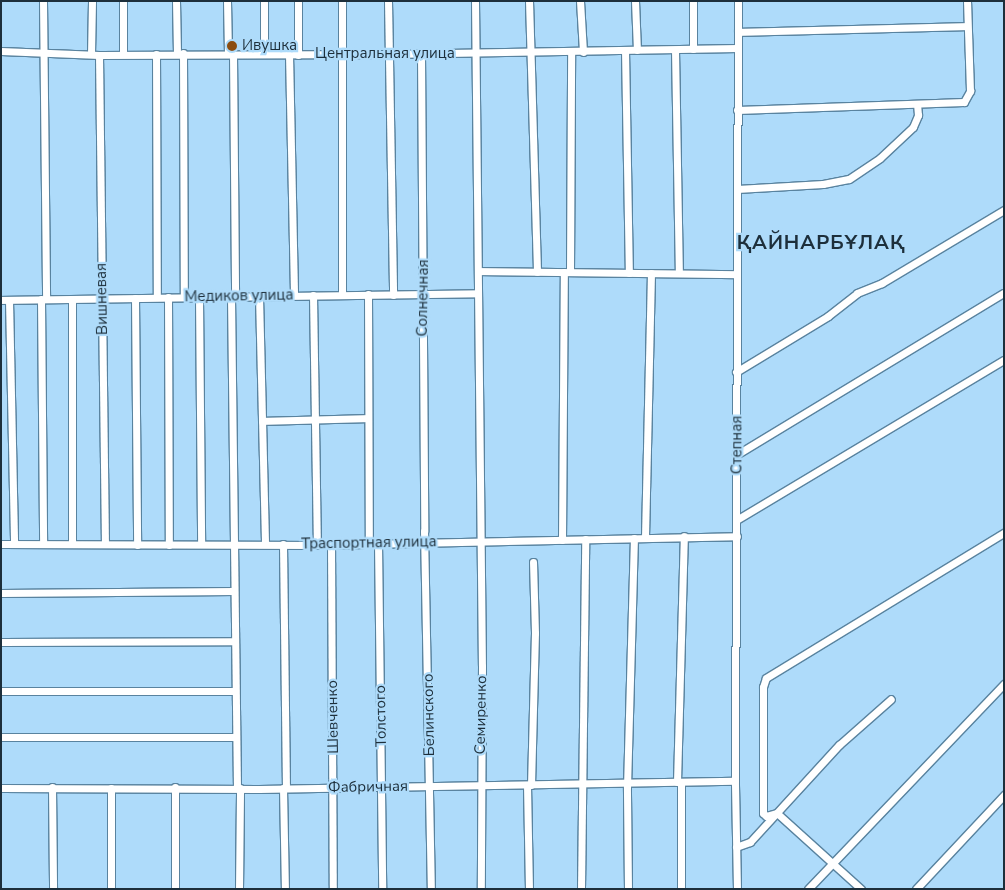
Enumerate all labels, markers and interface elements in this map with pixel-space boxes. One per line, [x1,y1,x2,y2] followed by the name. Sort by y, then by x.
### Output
[242,37,297,55] place label: Ивушка
[226,40,238,52] marker: Ивушка
[315,45,455,63] street label: Центральная улица
[735,230,907,254] district label: ҚАЙНАРБҰЛАҚ
[413,259,433,337] street label: Солнечная
[92,263,112,335] street label: Вишневая
[184,286,294,306] street label: Медиков улица
[728,416,746,474] street label: Степная
[301,533,437,553] street label: Траспортная улица
[419,674,439,756] street label: Белинского
[471,675,491,755] street label: Семиренко
[323,680,343,754] street label: Шевченко
[371,685,391,747] street label: Толстого
[328,777,408,797] street label: Фабричная

